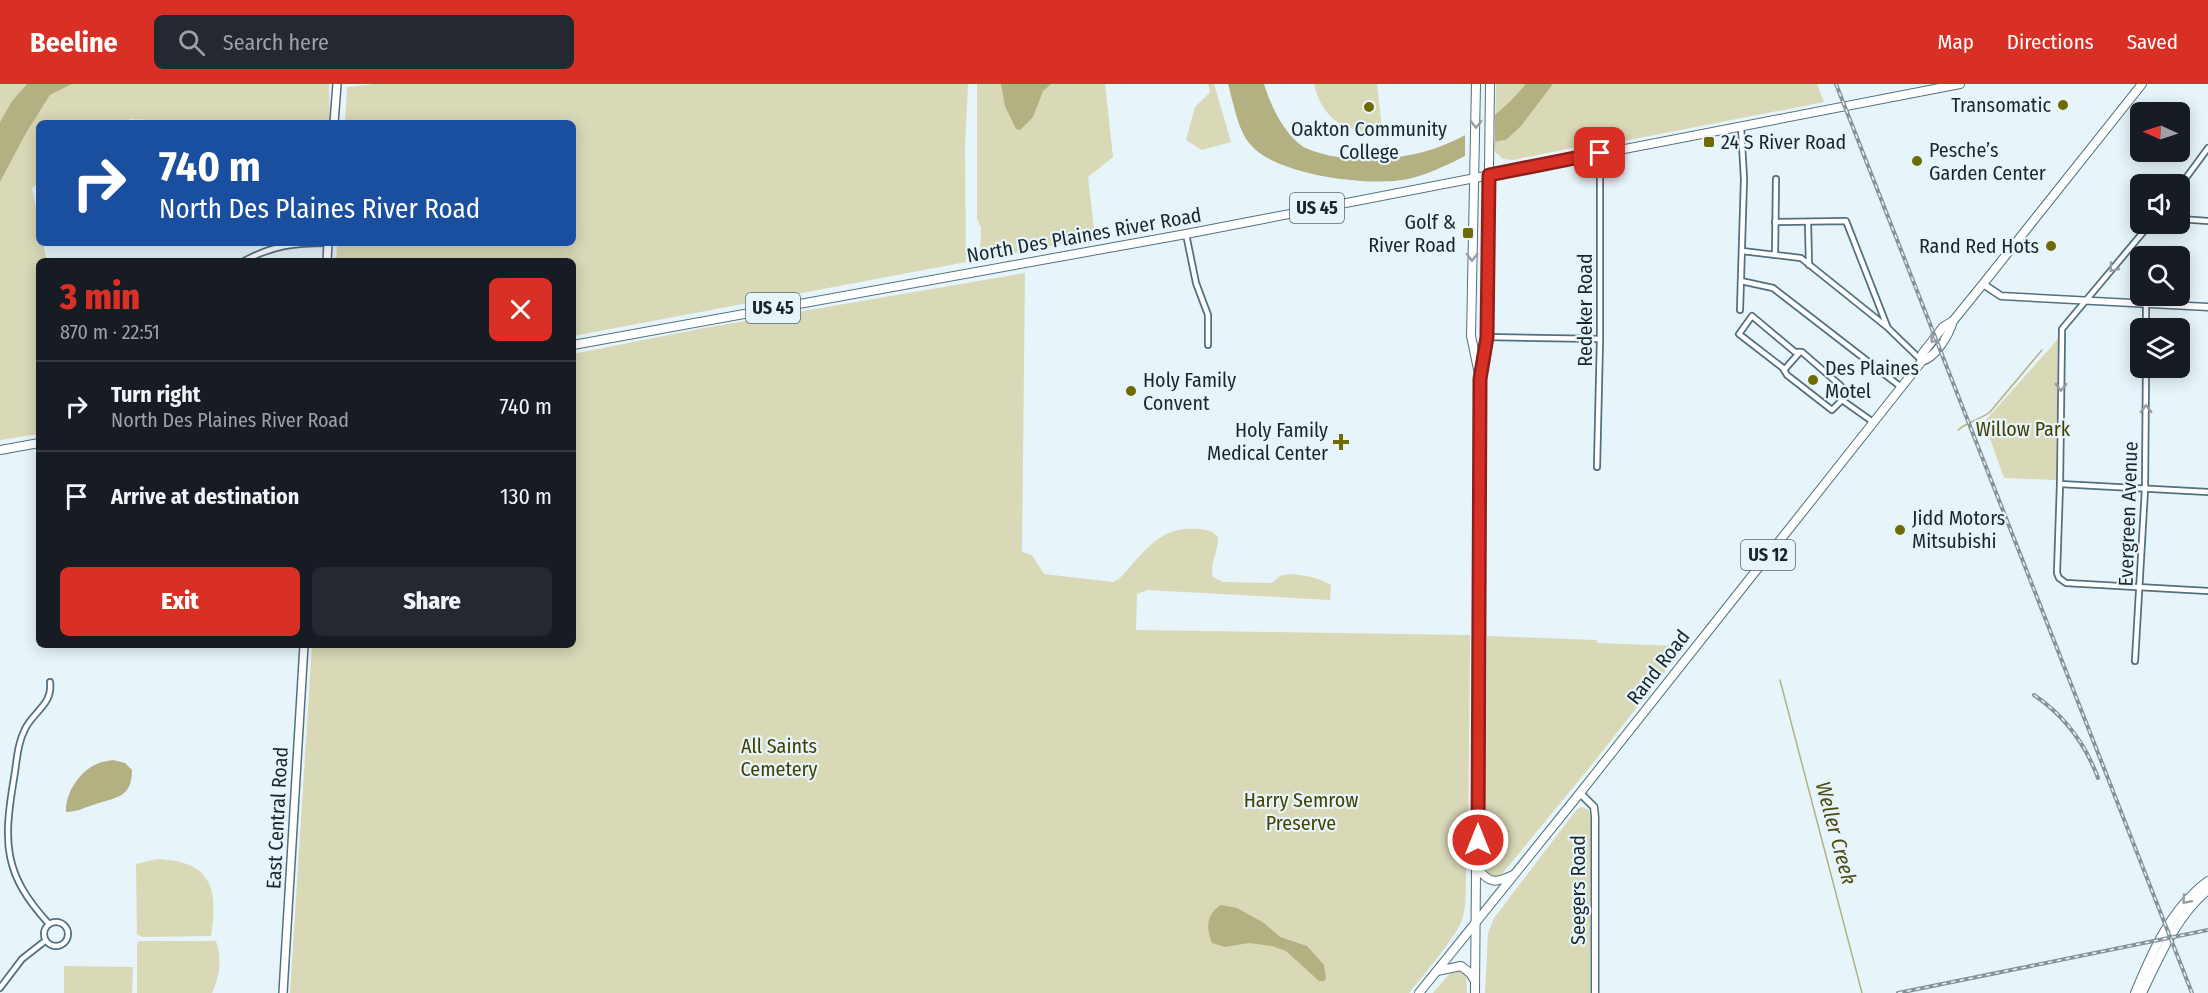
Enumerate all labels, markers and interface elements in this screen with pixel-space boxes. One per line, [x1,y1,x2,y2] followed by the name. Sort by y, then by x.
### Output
[154,15,574,69] search box
[30,26,118,59] text: Beeline
[175,26,208,59] icon: search
[223,29,329,56] text: Search here
[1937,29,1974,55] text: Map
[2007,29,2094,55] text: Directions
[2127,29,2178,55] text: Saved
[1951,93,2051,117] place label: Transomatic
[2056,98,2070,112] marker: Transomatic
[1362,100,1376,114] marker: Oakton Community College
[2130,102,2190,162] north arrow
[2130,102,2190,378] map controls
[1291,117,1447,164] place label: Oakton Community College
[1469,119,1482,128] one-way arrow
[1574,127,1625,178] pin
[1721,130,1846,154] place label: 24 S River Road
[1702,135,1716,149] marker: 24 S River Road
[1583,136,1616,169] icon: arrive
[1929,138,2046,185] place label: Pesche’s Garden Center
[159,142,261,192] text: 740 m
[60,144,138,222] icon: right
[1910,154,1924,168] marker: Pesche’s Garden Center
[2130,174,2190,234] button: sound
[159,193,480,225] text: North Des Plaines River Road
[1290,193,1344,223] road number: US 45
[965,203,1203,267] street label: North Des Plaines River Road
[1368,210,1456,257] place label: Golf & River Road
[1461,226,1475,240] marker: Golf & River Road
[1919,234,2039,258] place label: Rand Red Hots
[2044,239,2058,253] marker: Rand Red Hots
[2130,246,2190,306] button: search
[1466,253,1478,262] one-way arrow
[1573,253,1597,367] street label: Redeker Road
[2109,261,2120,272] one-way arrow
[60,275,140,319] text: 3 min
[489,278,552,341] button: close
[746,293,800,323] road number: US 45
[2130,318,2190,378] button: layers
[60,320,160,344] text: 870 m · 22:51
[1930,332,1941,343] one-way arrow
[1825,356,1919,403] place label: Des Plaines Motel
[1143,368,1236,415] place label: Holy Family Convent
[1806,373,1820,387] marker: Des Plaines Motel
[111,381,200,408] text: Turn right
[2055,383,2067,392] one-way arrow
[1124,384,1138,398] marker: Holy Family Convent
[60,390,93,423] icon: right
[500,393,552,420] text: 740 m
[2140,405,2152,414] one-way arrow
[111,408,349,432] text: North Des Plaines River Road
[1976,417,2071,441] park label: Willow Park
[1207,418,1328,465] place label: Holy Family Medical Center
[1332,433,1350,451] marker: Holy Family Medical Center
[2113,441,2143,587] street label: Evergreen Avenue
[60,480,93,513] icon: arrive
[111,483,299,510] text: Arrive at destination
[500,483,552,510] text: 130 m
[1912,506,2005,553] place label: Jidd Motors Mitsubishi
[1893,523,1907,537] marker: Jidd Motors Mitsubishi
[1741,540,1795,570] road number: US 12
[60,567,300,636] button: Exit
[312,567,552,636] button: Share
[1621,625,1695,709] street label: Rand Road
[741,734,818,781] park label: All Saints Cemetery
[261,746,293,890] street label: East Central Road
[1810,779,1862,887] water label: Weller Creek
[1244,788,1358,835] park label: Harry Semrow Preserve
[1446,808,1510,872] position arrow
[1566,835,1590,945] street label: Seegers Road
[2182,893,2193,904] one-way arrow

